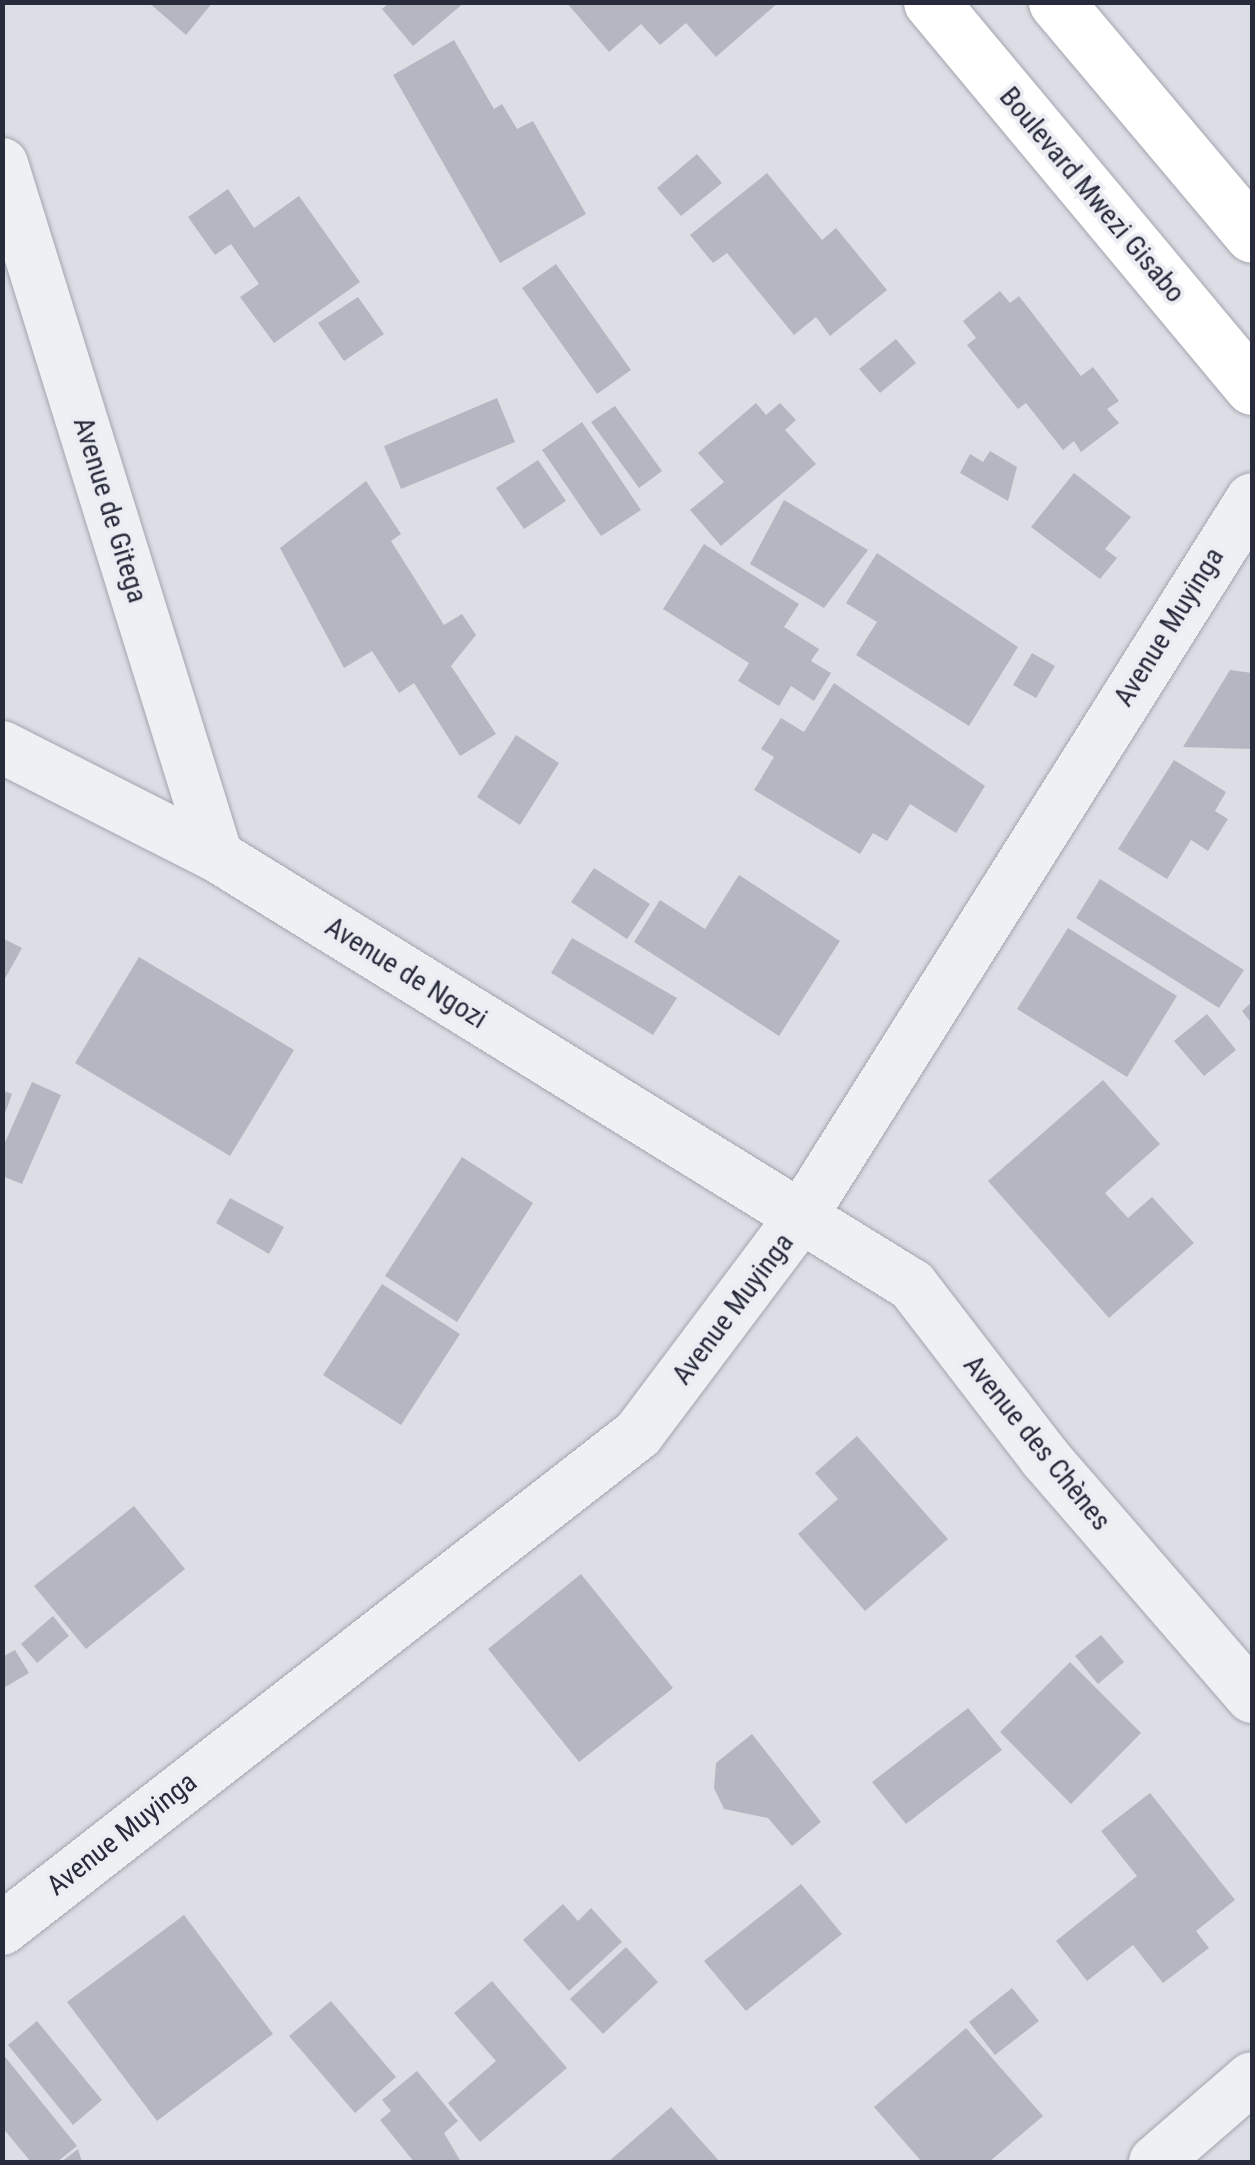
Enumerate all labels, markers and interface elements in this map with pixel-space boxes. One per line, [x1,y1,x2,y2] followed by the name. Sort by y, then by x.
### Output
[992,81,1192,309] street label: Boulevard Mwezi Gisabo
[66,413,154,607] street label: Avenue de Gitega
[1107,542,1231,712] street label: Avenue Muyinga
[319,910,493,1036] street label: Avenue de Ngozi
[665,1227,801,1391] street label: Avenue Muyinga
[956,1349,1118,1537] street label: Avenue des Chènes
[41,1765,203,1903] street label: Avenue Muyinga

